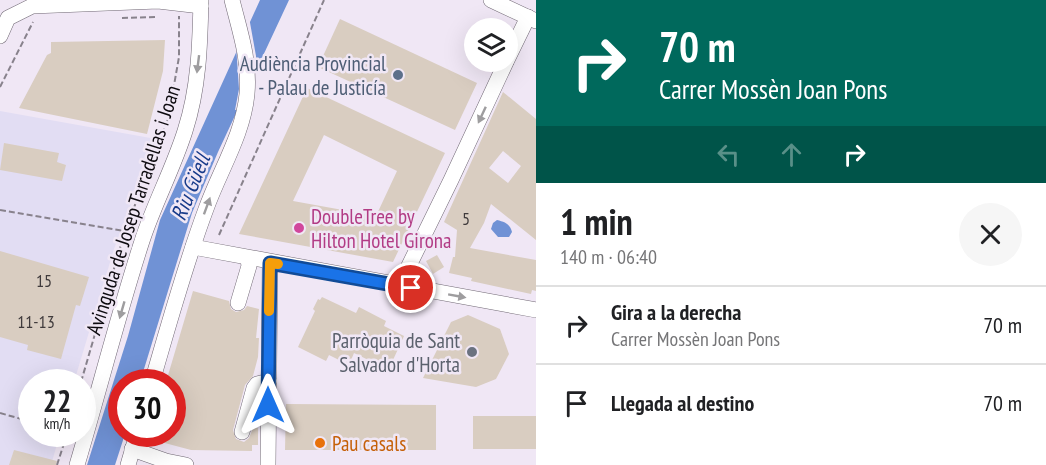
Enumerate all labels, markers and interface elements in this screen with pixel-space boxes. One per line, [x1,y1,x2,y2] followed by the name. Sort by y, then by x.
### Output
[464,18,518,72] map controls
[464,18,518,72] button: layers
[659,19,736,74] text: 70 m
[560,24,638,102] icon: right
[240,50,386,101] place label: Audiència Provincial - Palau de Justicía
[194,55,203,74] one-way arrow
[391,68,405,82] marker: Audiència Provincial - Palau de Justicía
[659,72,887,106] text: Carrer Mossèn Joan Pons
[80,82,186,338] street label: Avinguda de Josep Tarradellas i Joan
[477,106,487,124] one-way arrow
[712,138,745,171] icon: left
[775,138,808,171] icon: ahead
[838,138,871,171] icon: right
[164,148,217,224] water label: Riu Güell
[202,197,212,215] one-way arrow
[560,198,633,245] text: 1 min
[311,203,451,254] place label: DoubleTree by Hilton Hotel Girona
[959,203,1022,266] button: close
[462,207,470,230] house number: 5
[292,221,306,235] marker: DoubleTree by Hilton Hotel Girona
[560,244,657,270] text: 140 m · 06:40
[385,262,436,313] pin
[36,269,52,292] house number: 15
[394,271,427,304] icon: arrive
[448,292,467,301] one-way arrow
[611,298,741,326] text: Gira a la derecha
[117,301,126,319] one-way arrow
[560,309,593,342] icon: right
[17,310,55,333] house number: 11-13
[983,311,1022,339] text: 70 m
[611,326,780,352] text: Carrer Mossèn Joan Pons
[332,327,460,378] place label: Parròquia de Sant Salvador d'Horta
[465,345,479,359] marker: Parròquia de Sant Salvador d'Horta
[108,369,186,447] speed limit sign: 30
[236,373,300,437] position arrow
[43,381,71,420] text: 22
[560,387,593,420] icon: arrive
[611,389,754,417] text: Llegada al destino
[983,389,1022,417] text: 70 m
[44,414,70,433] text: km/h
[332,430,406,457] place label: Pau casals
[313,436,327,450] marker: Pau casals

